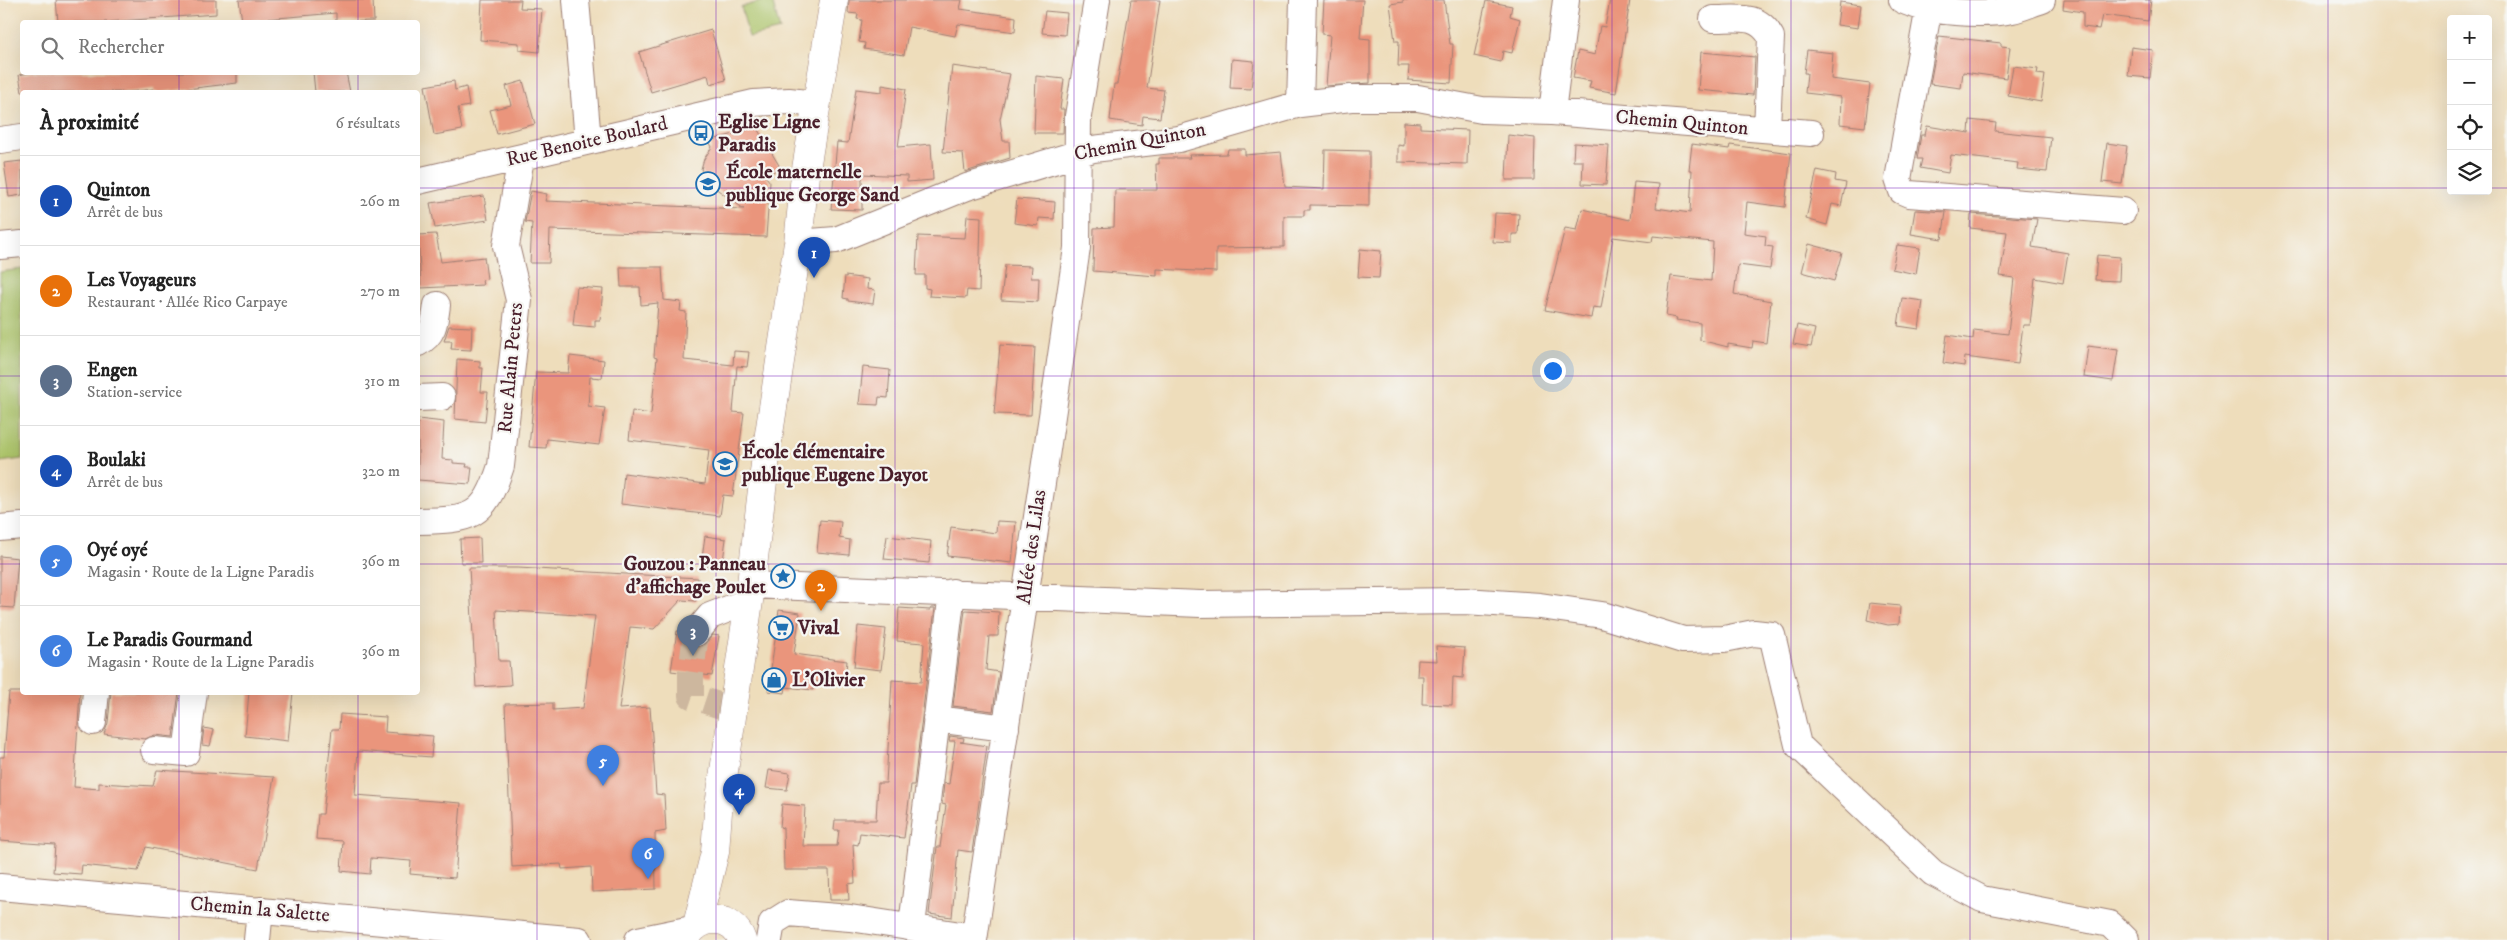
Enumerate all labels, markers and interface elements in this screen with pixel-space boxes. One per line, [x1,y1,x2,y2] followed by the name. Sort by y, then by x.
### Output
[2447,15,2492,195] map controls
[2447,15,2492,60] button: +
[20,20,420,75] search box
[38,34,66,62] icon: search
[78,36,164,59] text: Rechercher
[2447,60,2492,105] button: −
[1614,105,1750,141] street label: Chemin Quinton
[2447,105,2492,150] button: locate
[40,110,139,136] text: À proximité
[718,110,821,158] place label: Eglise Ligne Paradis
[504,111,670,173] street label: Rue Benoite Boulard
[335,113,400,133] text: 6 résultats
[1072,117,1208,167] street label: Chemin Quinton
[688,120,714,146] bus stop icon: Eglise Ligne Paradis
[2447,150,2492,195] button: layers
[725,159,900,208] place label: École maternelle publique George Sand
[695,171,721,197] school or university icon: École maternelle publique George Sand
[87,179,150,202] text: Quinton
[53,191,59,211] text: 1
[360,191,400,211] text: 260 m
[87,202,163,222] text: Arrêt de bus
[798,237,830,278] pin: 1
[87,269,196,292] text: Les Voyageurs
[52,281,60,301] text: 2
[360,281,400,301] text: 270 m
[87,292,288,312] text: Restaurant · Allée Rico Carpaye
[493,301,529,434] street label: Rue Alain Peters
[1540,358,1566,384] your location
[87,359,137,382] text: Engen
[53,371,59,391] text: 3
[364,371,400,391] text: 310 m
[87,382,182,402] text: Station-service
[741,439,928,488] place label: École élémentaire publique Eugene Dayot
[87,449,146,472] text: Boulaki
[712,451,738,477] school or university icon: École élémentaire publique Eugene Dayot
[51,461,61,481] text: 4
[362,461,400,481] text: 320 m
[87,472,163,492] text: Arrêt de bus
[1012,488,1052,606] street label: Allée des Lilas
[87,539,148,562] text: Oyé oyé
[52,551,60,571] text: 5
[362,551,400,571] text: 360 m
[623,552,767,600] place label: Gouzou : Panneau d'affichage Poulet
[87,562,314,582] text: Magasin · Route de la Ligne Paradis
[770,563,796,589] place icon: Gouzou : Panneau d'affichage Poulet
[805,570,837,611] pin: 2
[677,615,709,656] pin: 3
[768,615,794,641] supermarket icon: Vival
[797,616,840,641] place label: Vival
[87,629,252,652] text: Le Paradis Gourmand
[52,641,60,661] text: 6
[362,641,400,661] text: 360 m
[87,652,314,672] text: Magasin · Route de la Ligne Paradis
[761,667,787,693] shop icon: L'Olivier
[792,668,865,693] place label: L'Olivier
[587,745,619,786] pin: 5
[723,774,755,815] pin: 4
[632,838,664,879] pin: 6
[189,891,331,929] street label: Chemin la Salette

